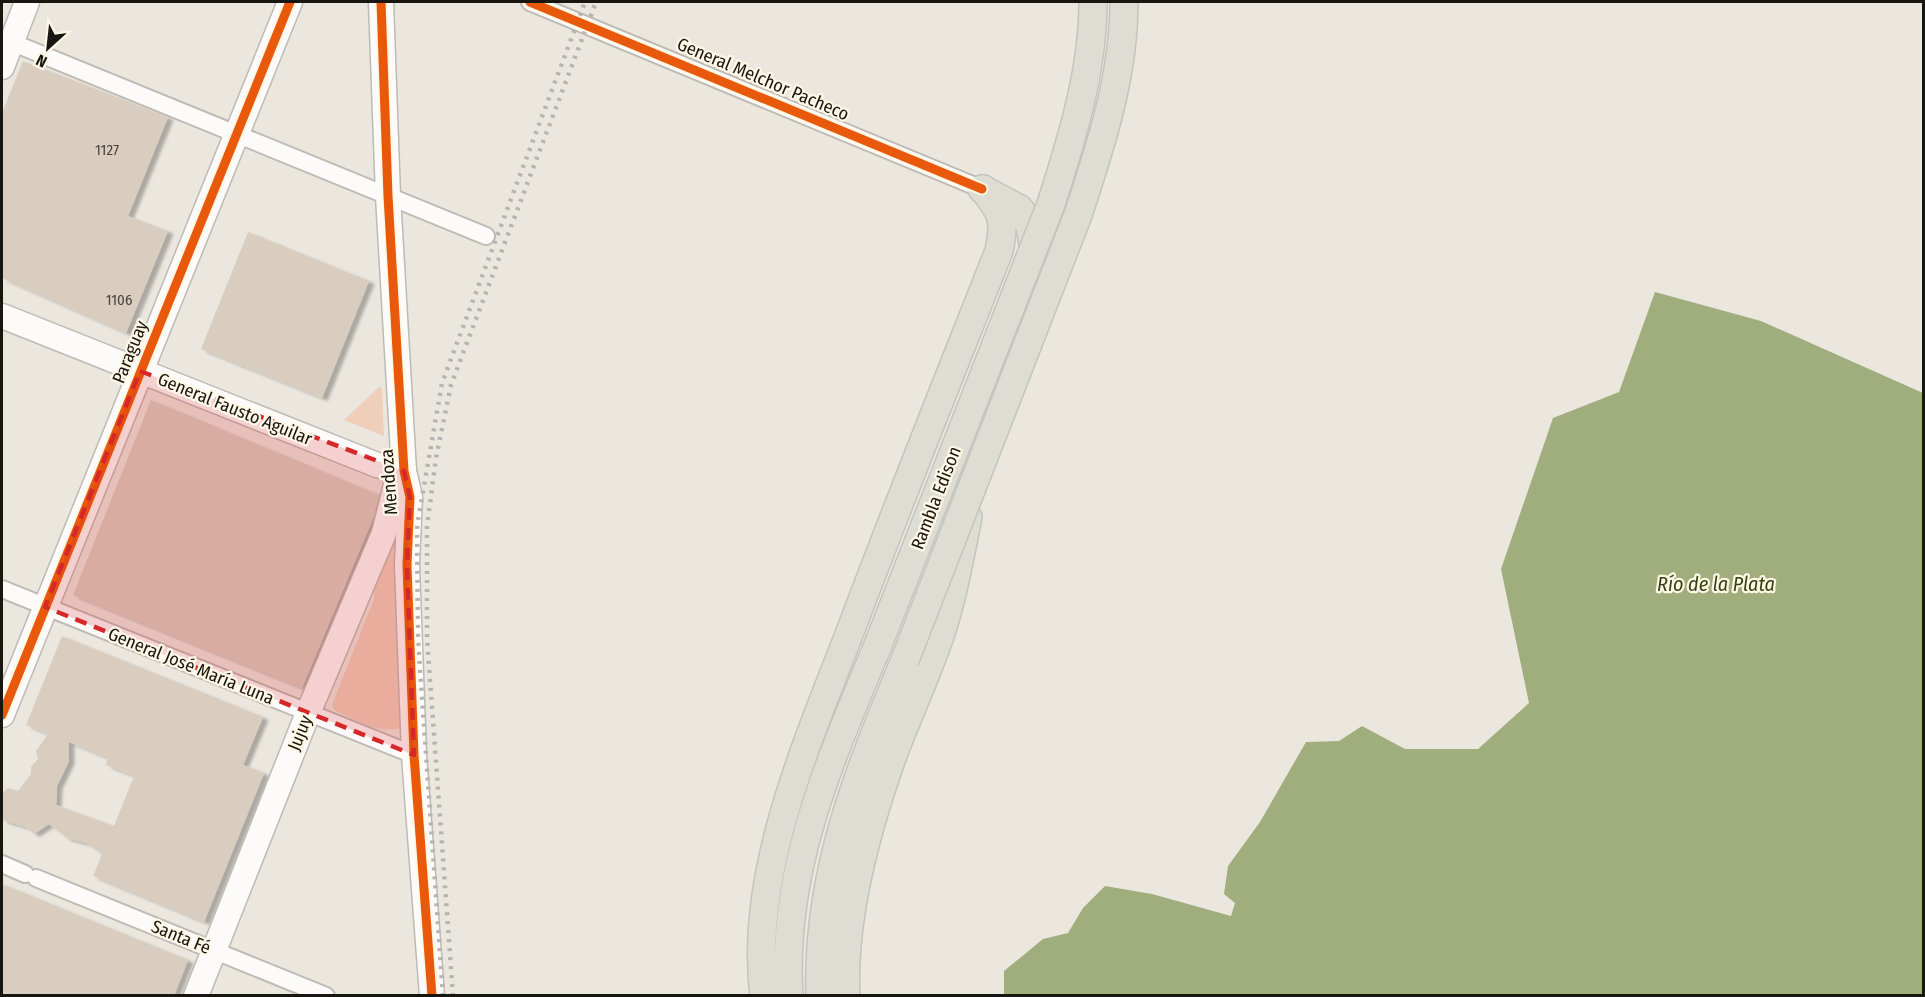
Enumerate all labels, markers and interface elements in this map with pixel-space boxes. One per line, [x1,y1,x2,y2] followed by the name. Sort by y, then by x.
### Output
[18,18,78,78] north arrow
[674,33,852,125] street label: General Melchor Pacheco
[33,50,50,72] text: N
[95,141,119,159] house number: 1127
[106,291,132,309] house number: 1106
[107,317,153,387] street label: Paraguay
[155,368,316,450] street label: General Fausto Aguilar
[906,443,966,553] street label: Rambla Edison
[376,448,402,516] street label: Mendoza
[1657,572,1775,596] water label: Río de la Plata
[105,623,277,709] street label: General José María Luna
[283,712,317,754] street label: Jujuy
[148,915,214,959] street label: Santa Fé

